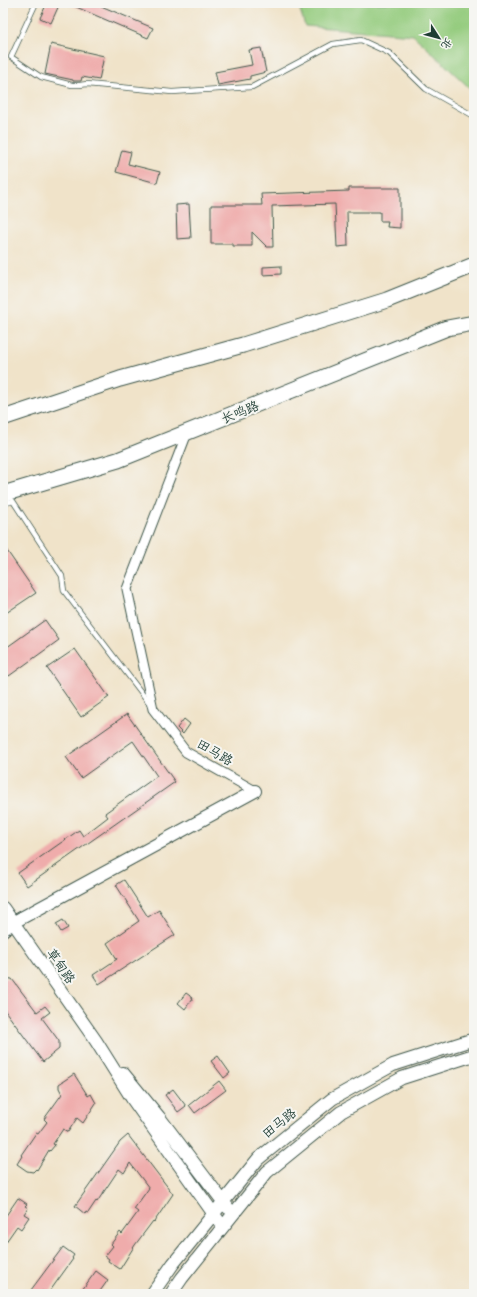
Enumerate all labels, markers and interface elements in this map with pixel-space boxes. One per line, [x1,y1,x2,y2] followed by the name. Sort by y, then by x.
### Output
[419,18,459,58] north arrow
[436,34,458,54] text: 北
[218,394,262,430] street label: 长鸣路
[192,732,238,772] street label: 田马路
[40,943,82,989] street label: 草甸路
[257,1102,301,1144] street label: 田马路

